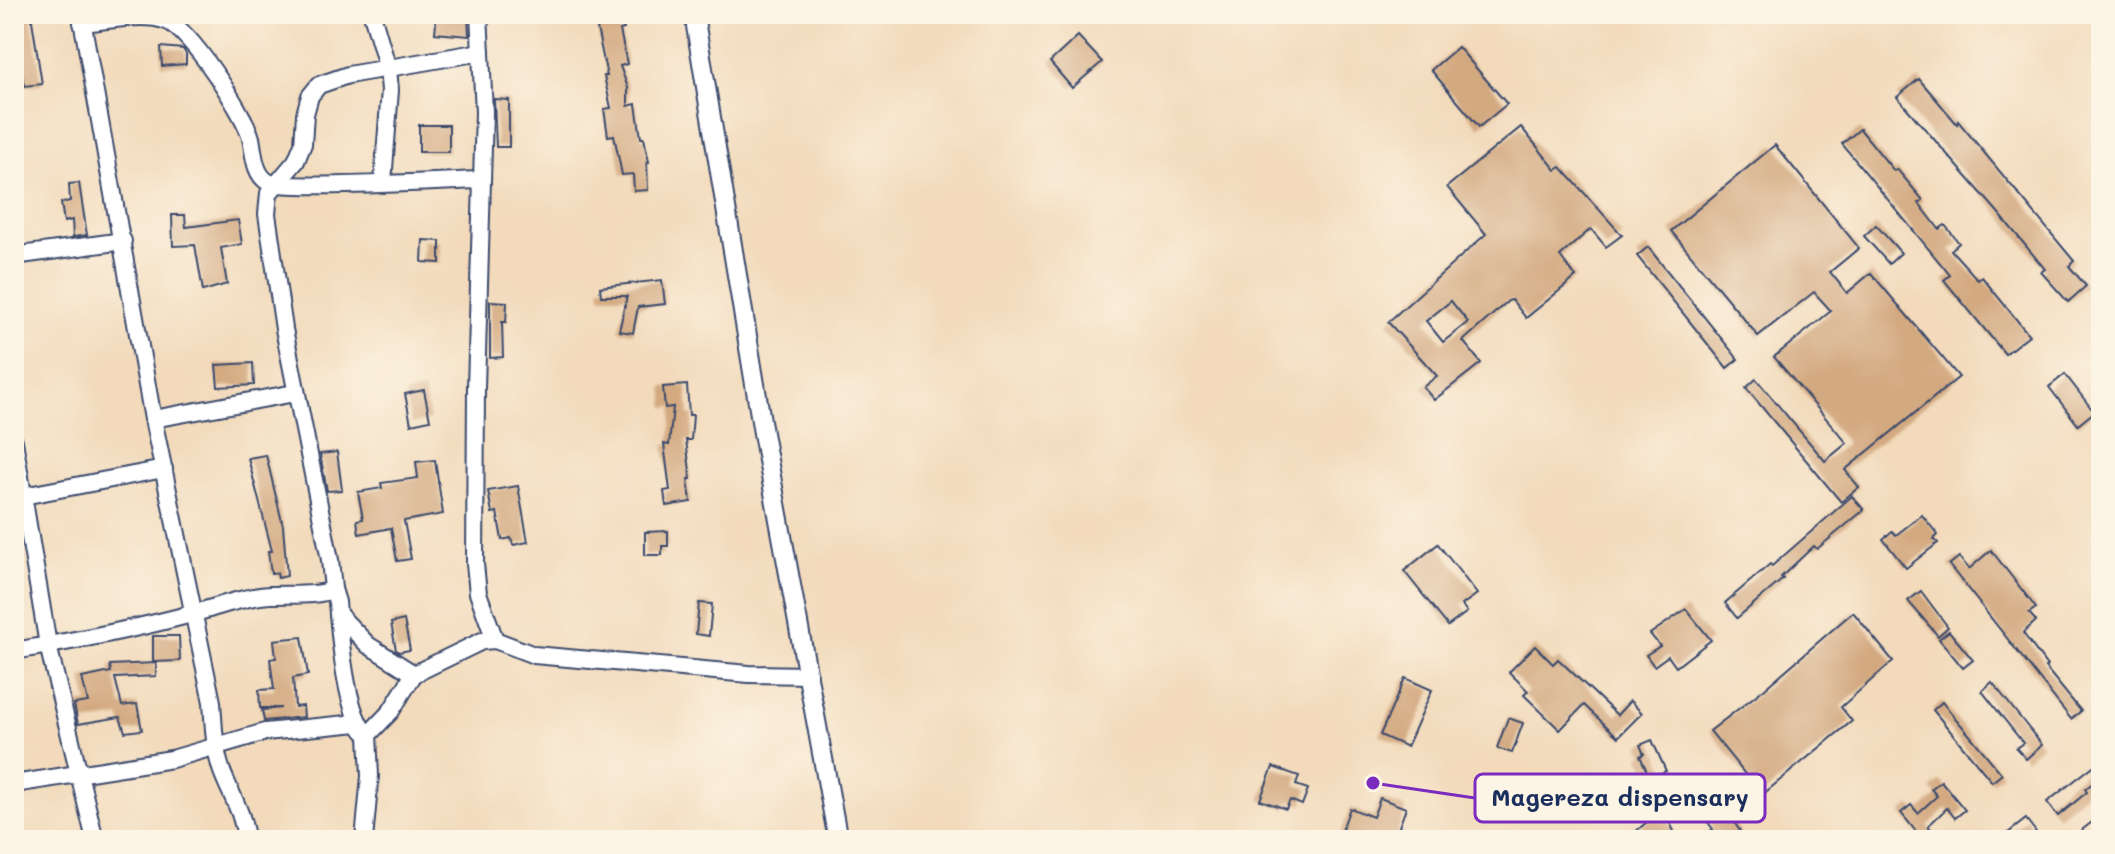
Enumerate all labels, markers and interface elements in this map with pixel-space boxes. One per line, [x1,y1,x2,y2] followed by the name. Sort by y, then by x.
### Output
[1475,774,1765,822] callout: Magereza dispensary
[1491,781,1749,812] text: Magereza dispensary

